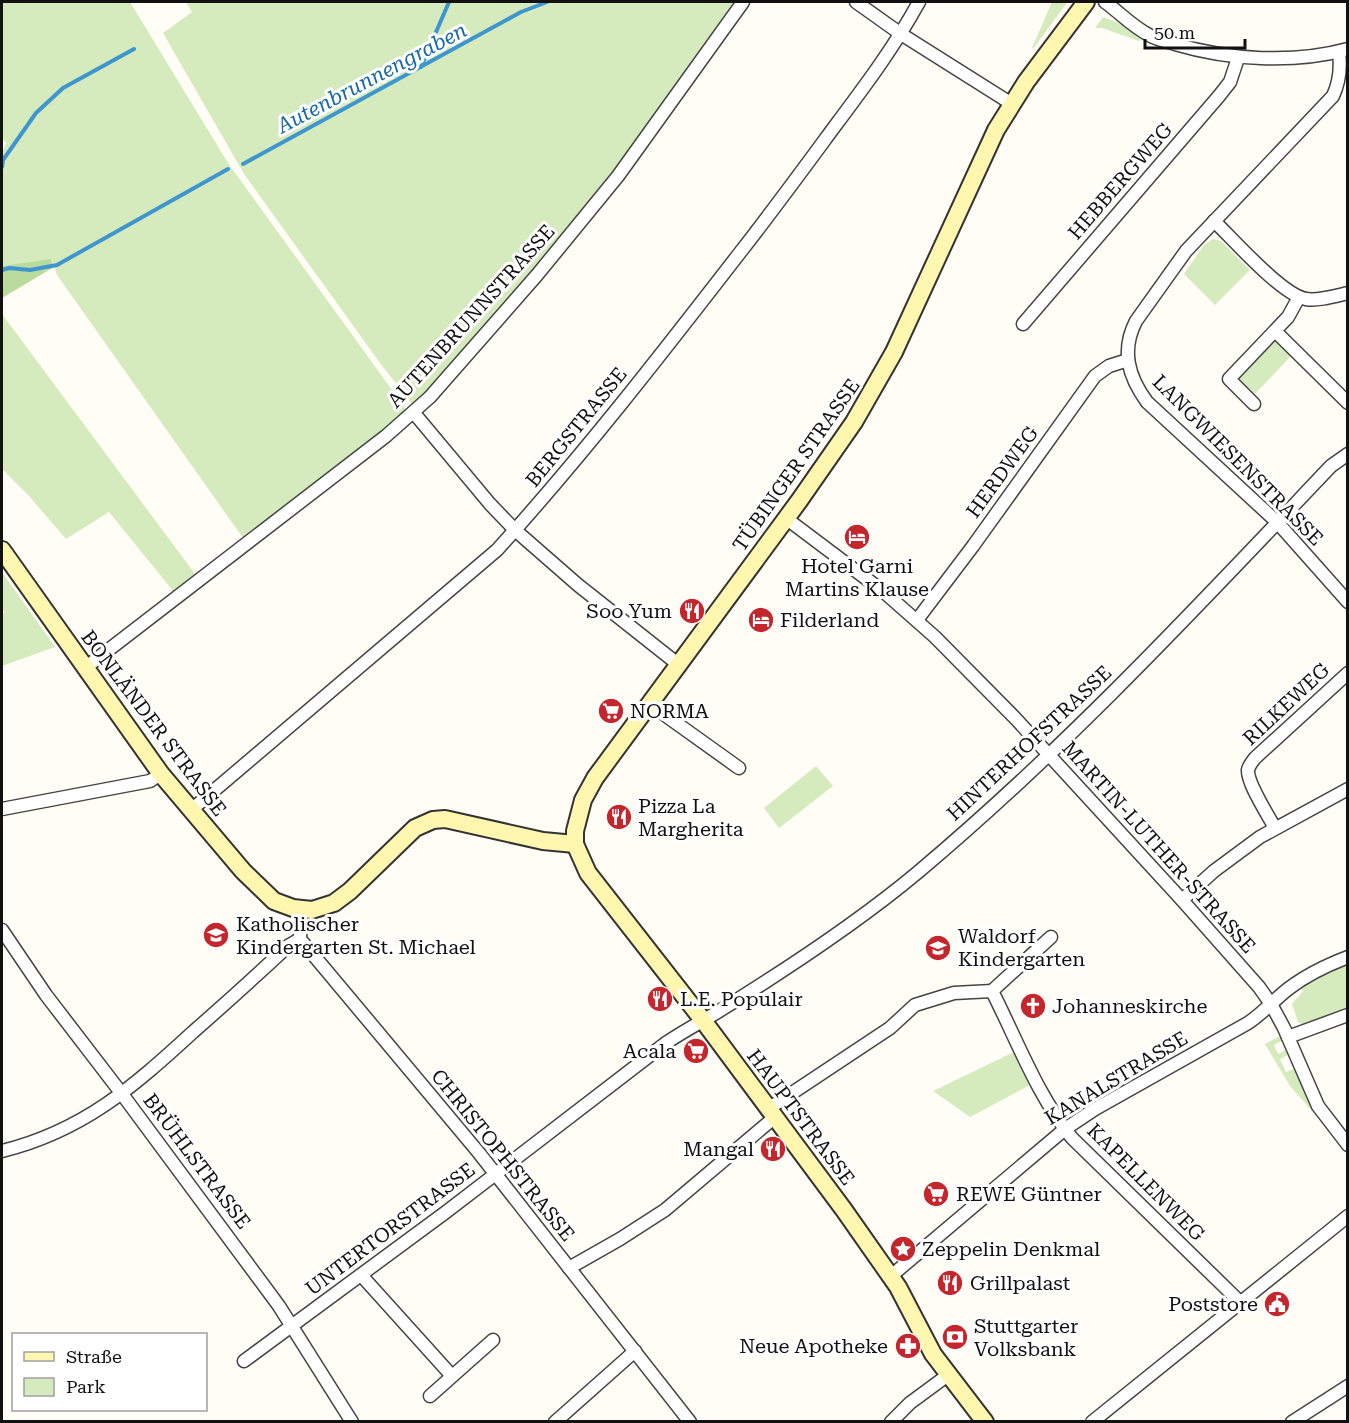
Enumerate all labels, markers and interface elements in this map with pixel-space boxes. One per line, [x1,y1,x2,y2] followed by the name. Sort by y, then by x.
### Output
[1145,12,1246,50] scale bar
[271,18,471,139] water label: Autenbrunnengraben
[1154,22,1195,43] text: 50 m
[1063,117,1178,244] street label: HEBBERGWEG
[382,220,560,412] street label: AUTENBRUNNSTRASSE
[520,362,632,492] street label: BERGSTRASSE
[1148,370,1328,550] street label: LANGWIESENSTRASSE
[727,374,865,556] street label: TÜBINGER STRASSE
[961,421,1043,522] street label: HERDWEG
[842,522,872,552] hotel icon: Hotel Garni Martins Klause
[785,554,929,601] place label: Hotel Garni Martins Klause
[677,596,707,626] restaurant icon: Soo Yum
[586,599,672,623] place label: Soo Yum
[746,605,776,635] hotel icon: Filderland
[780,608,879,632] place label: Filderland
[76,625,232,821] street label: BONLÄNDER STRASSE
[1238,658,1335,750] street label: RILKEWEG
[942,660,1116,826] street label: HINTERHOFSTRASSE
[596,696,626,726] supermarket icon: NORMA
[630,699,709,723] place label: NORMA
[1057,736,1261,958] street label: MARTIN-LUTHER-STRASSE
[638,794,744,841] place label: Pizza La Margherita
[604,802,634,832] restaurant icon: Pizza La Margherita
[236,912,476,959] place label: Katholischer Kindergarten St. Michael
[201,920,231,950] school or university icon: Katholischer Kindergarten St. Michael
[958,924,1085,971] place label: Waldorf Kindergarten
[923,933,953,963] school or university icon: Waldorf Kindergarten
[645,984,675,1014] restaurant icon: L.E. Populair
[680,987,803,1011] place label: L.E. Populair
[1018,991,1048,1021] church icon: Johanneskirche
[1052,994,1207,1018] place label: Johanneskirche
[1040,1026,1192,1130] street label: KANALSTRASSE
[681,1036,711,1066] supermarket icon: Acala
[623,1039,676,1063] place label: Acala
[742,1044,860,1190] street label: HAUPTSTRASSE
[426,1064,580,1246] street label: CHRISTOPHSTRASSE
[138,1088,256,1234] street label: BRÜHLSTRASSE
[1082,1118,1210,1246] street label: KAPELLENWEG
[758,1134,788,1164] restaurant icon: Mangal
[683,1137,754,1161] place label: Mangal
[300,1157,480,1301] street label: UNTERTORSTRASSE
[921,1179,951,1209] supermarket icon: REWE Güntner
[956,1182,1102,1206] place label: REWE Güntner
[888,1234,918,1264] place icon: Zeppelin Denkmal
[922,1237,1100,1261] place label: Zeppelin Denkmal
[935,1268,965,1298] restaurant icon: Grillpalast
[970,1271,1071,1295] place label: Grillpalast
[1262,1289,1292,1319] public building icon: Poststore
[1168,1292,1258,1316] place label: Poststore
[974,1314,1078,1361] place label: Stuttgarter Volksbank
[940,1322,970,1352] bank icon: Stuttgarter Volksbank
[893,1331,923,1361] pharmacy icon: Neue Apotheke
[12,1333,207,1411] legend
[739,1334,888,1358] place label: Neue Apotheke
[66,1346,122,1367] text: Straße
[66,1376,106,1397] text: Park

